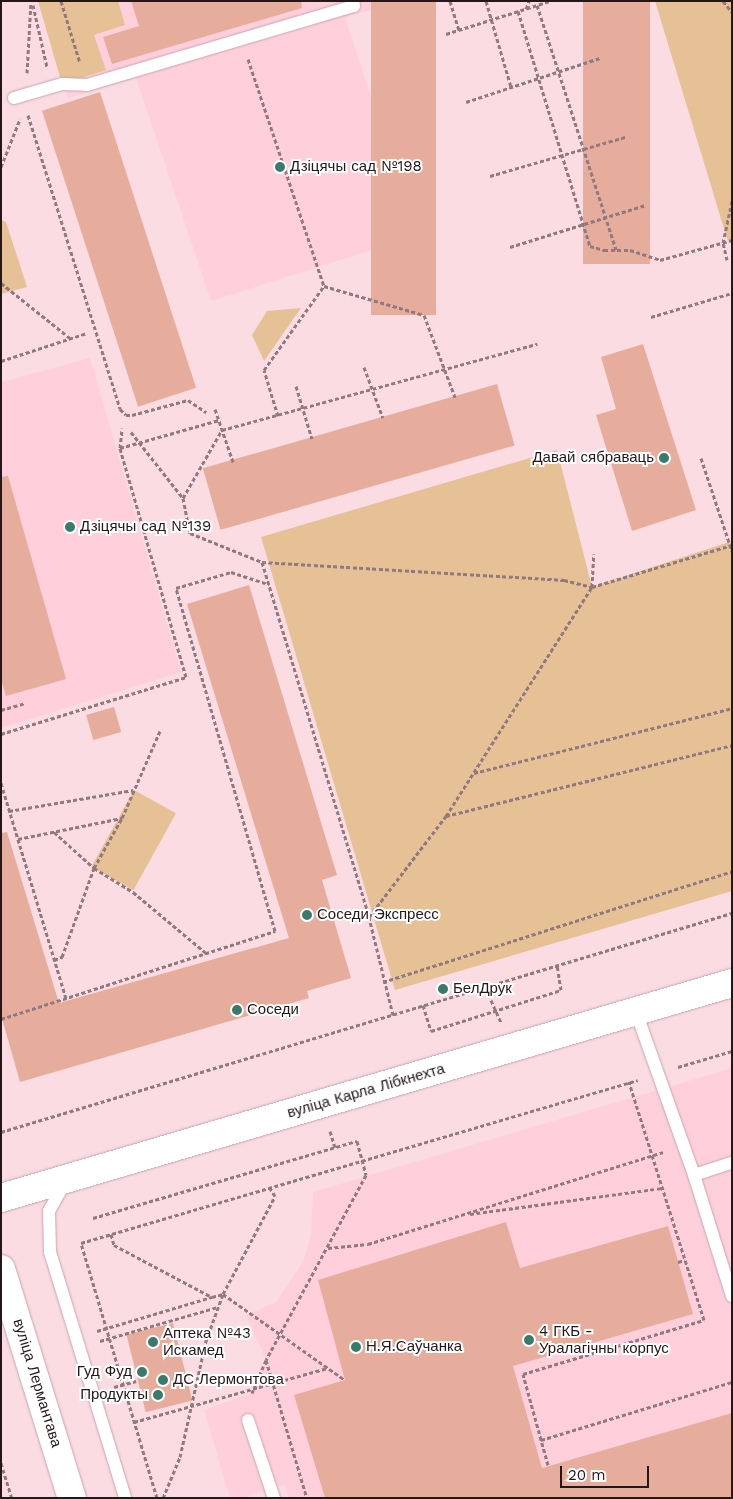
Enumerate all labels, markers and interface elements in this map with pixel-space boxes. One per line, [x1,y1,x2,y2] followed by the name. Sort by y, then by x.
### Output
[290,158,422,176] place label: Дзіцячы сад №198
[274,161,286,173] marker: Дзіцячы сад №198
[532,449,654,467] place label: Давай сябраваць
[658,452,670,464] marker: Давай сябраваць
[80,518,211,536] place label: Дзіцячы сад №139
[64,521,76,533] marker: Дзіцячы сад №139
[317,906,439,924] place label: Соседи Экспресс
[301,909,313,921] marker: Соседи Экспресс
[453,980,512,998] place label: БелДрук
[437,983,449,995] marker: БелДрук
[247,1001,299,1019] place label: Соседи
[231,1004,243,1016] marker: Соседи
[285,1060,447,1122] street label: вуліца Карла Лібкнехта
[9,1316,65,1450] street label: вуліца Лермантава
[539,1322,669,1357] place label: 4 ГКБ - Уралагічны корпус
[163,1324,251,1359] place label: Аптека №43 Искамед
[523,1334,535,1346] marker: 4 ГКБ - Уралагічны корпус
[147,1336,159,1348] marker: Аптека №43 Искамед
[366,1338,462,1356] place label: Н.Я.Саўчанка
[350,1341,362,1353] marker: Н.Я.Саўчанка
[77,1363,132,1381] place label: Гуд Фуд
[136,1366,148,1378] marker: Гуд Фуд
[173,1371,284,1389] place label: ДС Лермонтова
[157,1374,169,1386] marker: ДС Лермонтова
[80,1386,148,1404] place label: Продукты
[152,1389,164,1401] marker: Продукты
[563,1456,652,1488] scale bar
[568,1466,606,1484] text: 20 m

